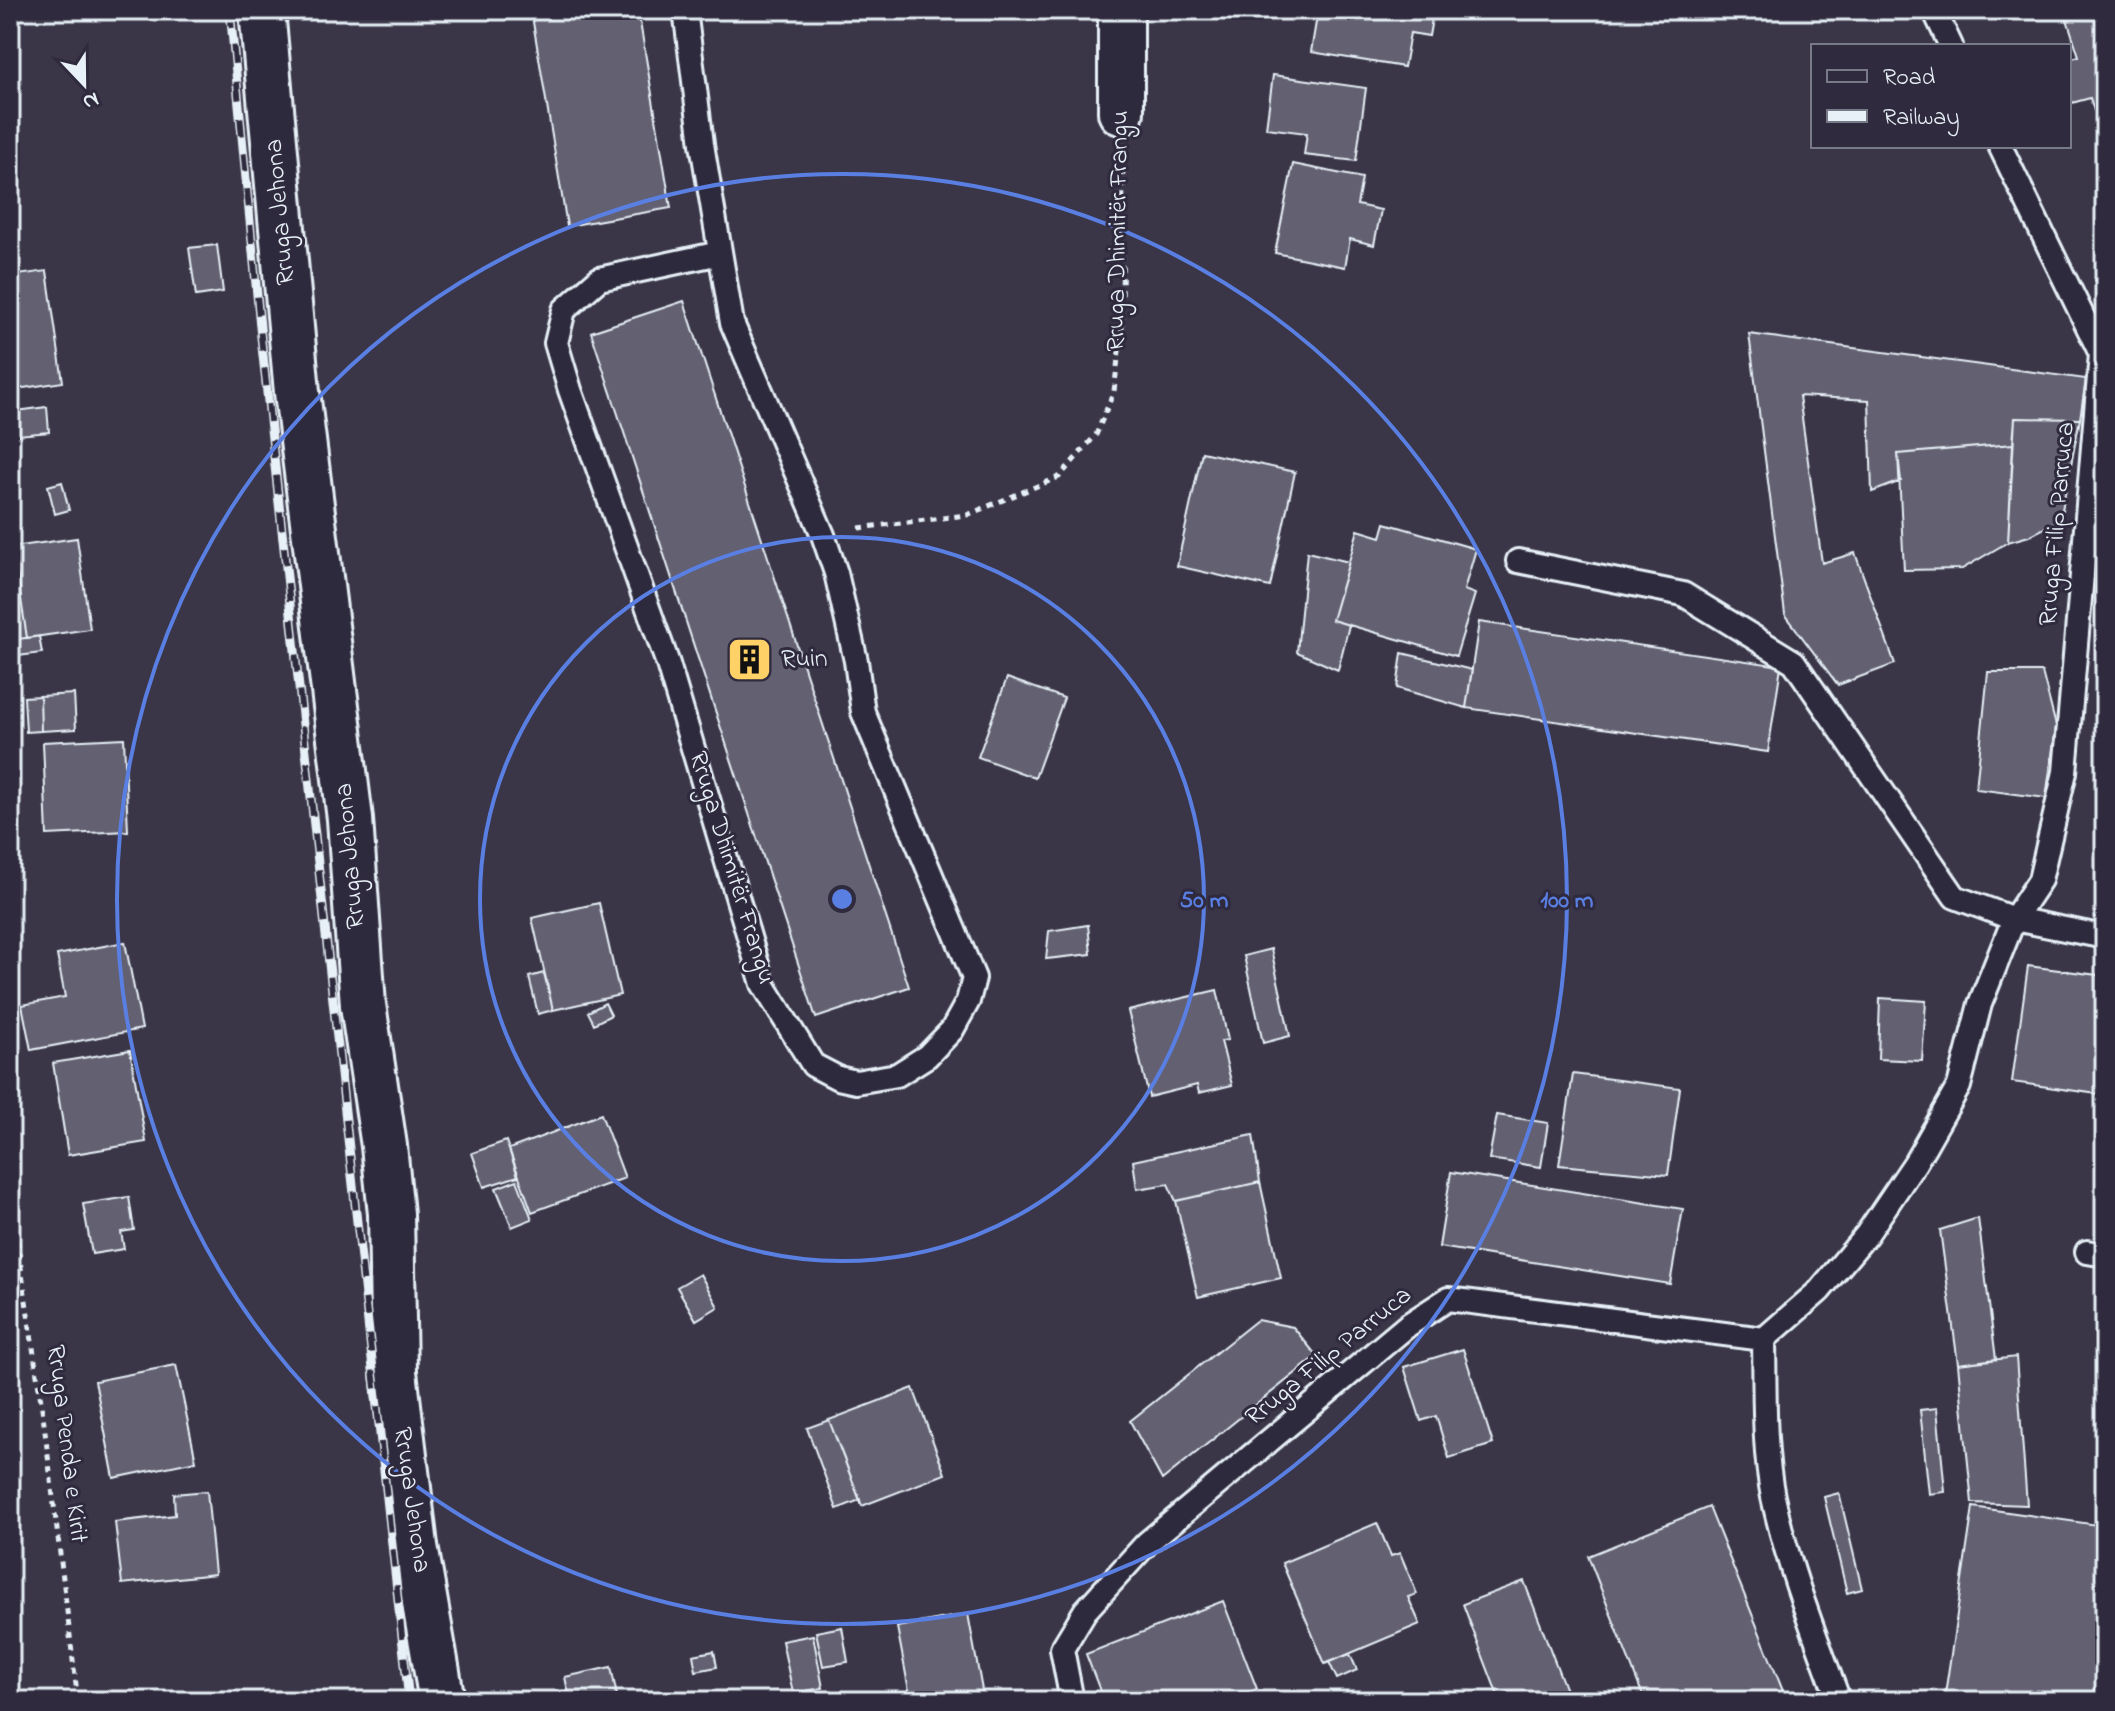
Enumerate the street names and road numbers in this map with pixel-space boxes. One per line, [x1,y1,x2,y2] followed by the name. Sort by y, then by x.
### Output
[1098,110,1140,352] street label: Rruga Dhimitër Frangu
[256,137,306,287] street label: Rruga Jehona
[2030,420,2086,628] street label: Rruga Filip Parruca
[678,747,784,989] street label: Rruga Dhimitër Frangu
[326,781,376,931] street label: Rruga Jehona
[1237,1278,1421,1436] street label: Rruga Filip Parruca
[35,1343,97,1546] street label: Rruga Penda e Kirit
[382,1425,440,1575] street label: Rruga Jehona

